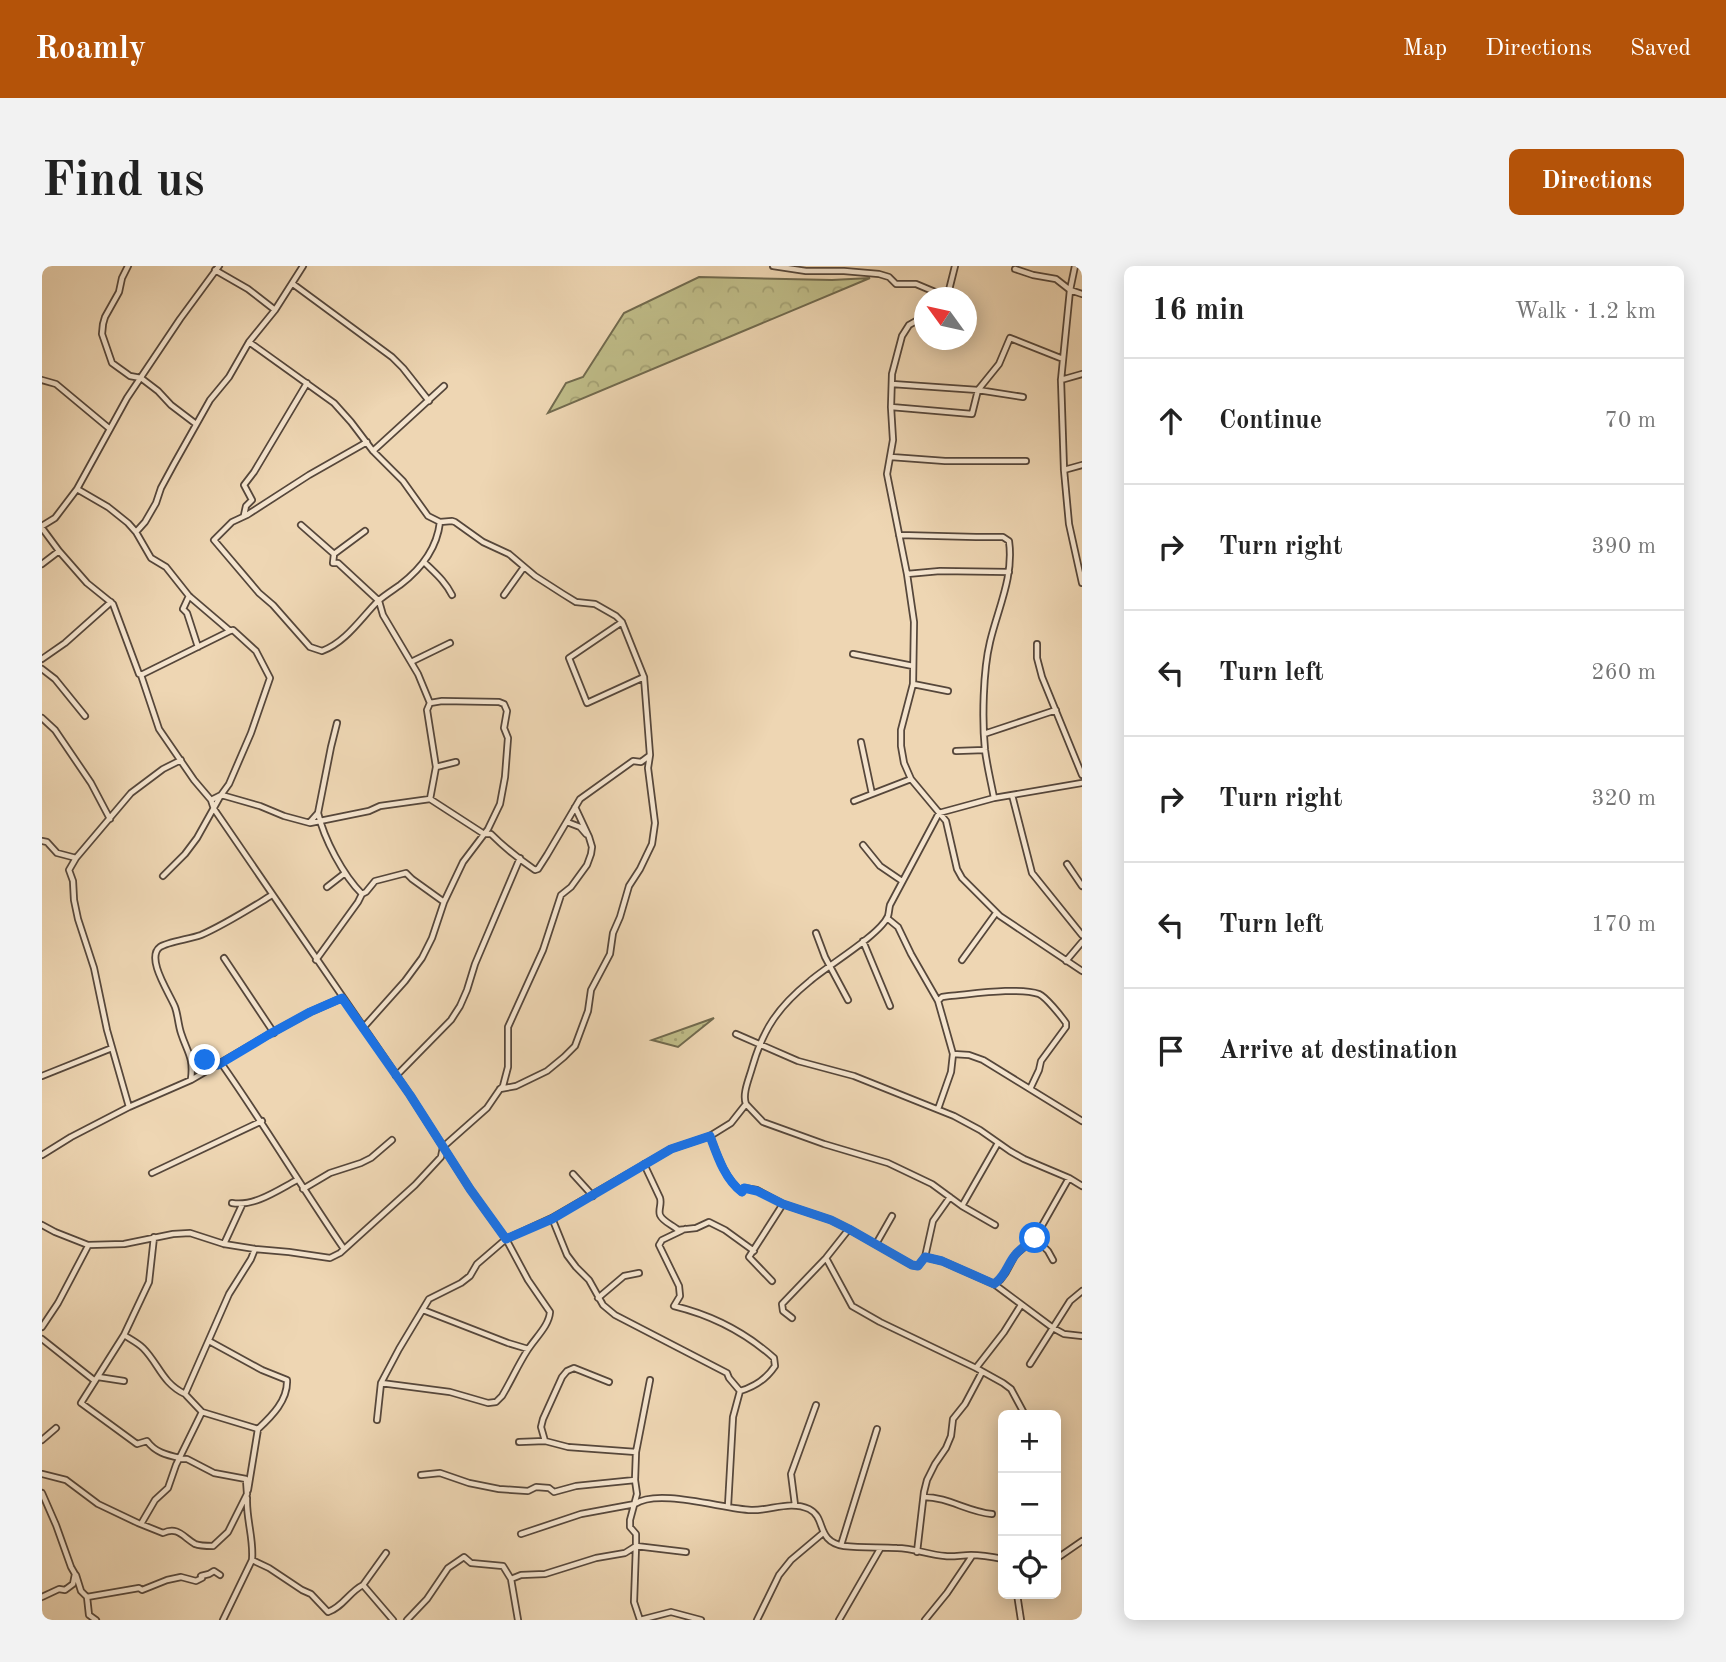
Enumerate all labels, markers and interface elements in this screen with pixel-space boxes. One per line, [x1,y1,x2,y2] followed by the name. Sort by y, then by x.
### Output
[35,33,146,66] text: Roamly
[1403,37,1447,61] text: Map
[1485,37,1592,61] text: Directions
[1630,37,1691,61] text: Saved
[1509,149,1684,215] button: Directions
[42,158,205,207] text: Find us
[914,287,977,350] north arrow
[1152,296,1245,326] text: 16 min
[1515,300,1656,323] text: Walk · 1.2 km
[1152,402,1190,440] icon: ahead
[1219,408,1322,434] text: Continue
[1605,409,1656,432] text: 70 m
[1152,528,1190,566] icon: right
[1219,534,1342,560] text: Turn right
[1591,535,1656,558] text: 390 m
[1152,654,1190,692] icon: left
[1219,660,1324,686] text: Turn left
[1591,661,1656,684] text: 260 m
[1152,780,1190,818] icon: right
[1219,786,1342,812] text: Turn right
[1591,787,1656,810] text: 320 m
[1152,906,1190,944] icon: left
[1219,912,1324,938] text: Turn left
[1591,913,1656,936] text: 170 m
[1152,1032,1190,1070] icon: arrive
[1219,1038,1458,1064] text: Arrive at destination
[189,1044,220,1075] route end
[1019,1222,1050,1253] route start
[998,1410,1061,1599] map controls
[998,1410,1061,1473] button: +
[998,1473,1061,1536] button: −
[998,1536,1061,1599] button: locate

